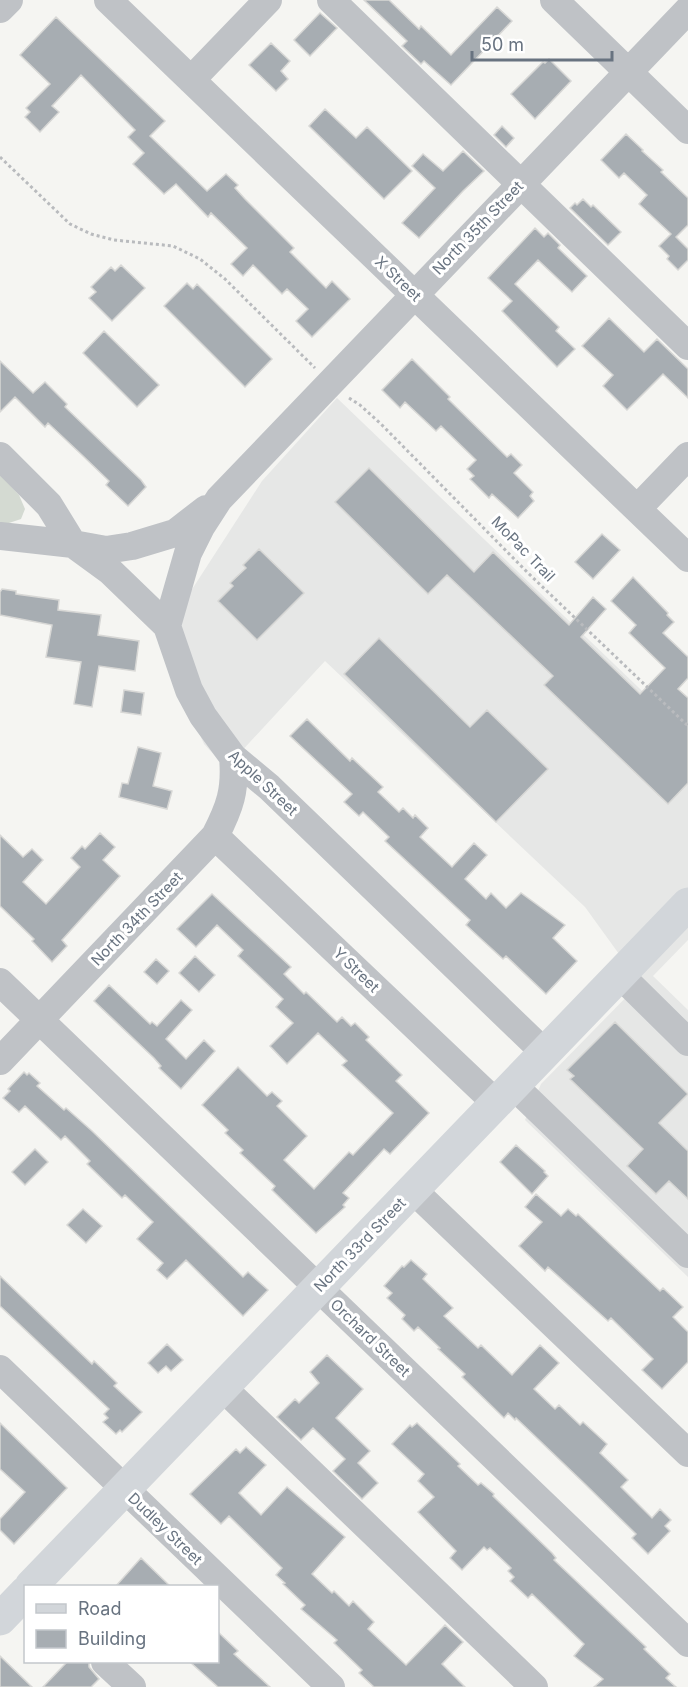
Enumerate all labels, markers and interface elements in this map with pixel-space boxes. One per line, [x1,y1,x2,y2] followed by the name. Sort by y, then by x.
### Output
[472,24,612,62] scale bar
[481,34,524,55] text: 50 m
[428,177,527,278] street label: North 35th Street
[371,252,425,305] street label: X Street
[488,512,559,585] street label: MoPac Trail
[225,746,302,820] street label: Apple Street
[87,868,186,970] street label: North 34th Street
[329,943,383,996] street label: Y Street
[310,1193,410,1296] street label: North 33rd Street
[326,1295,414,1381] street label: Orchard Street
[124,1488,207,1569] street label: Dudley Street
[24,1585,219,1663] legend
[78,1598,121,1619] text: Road
[78,1628,146,1649] text: Building

